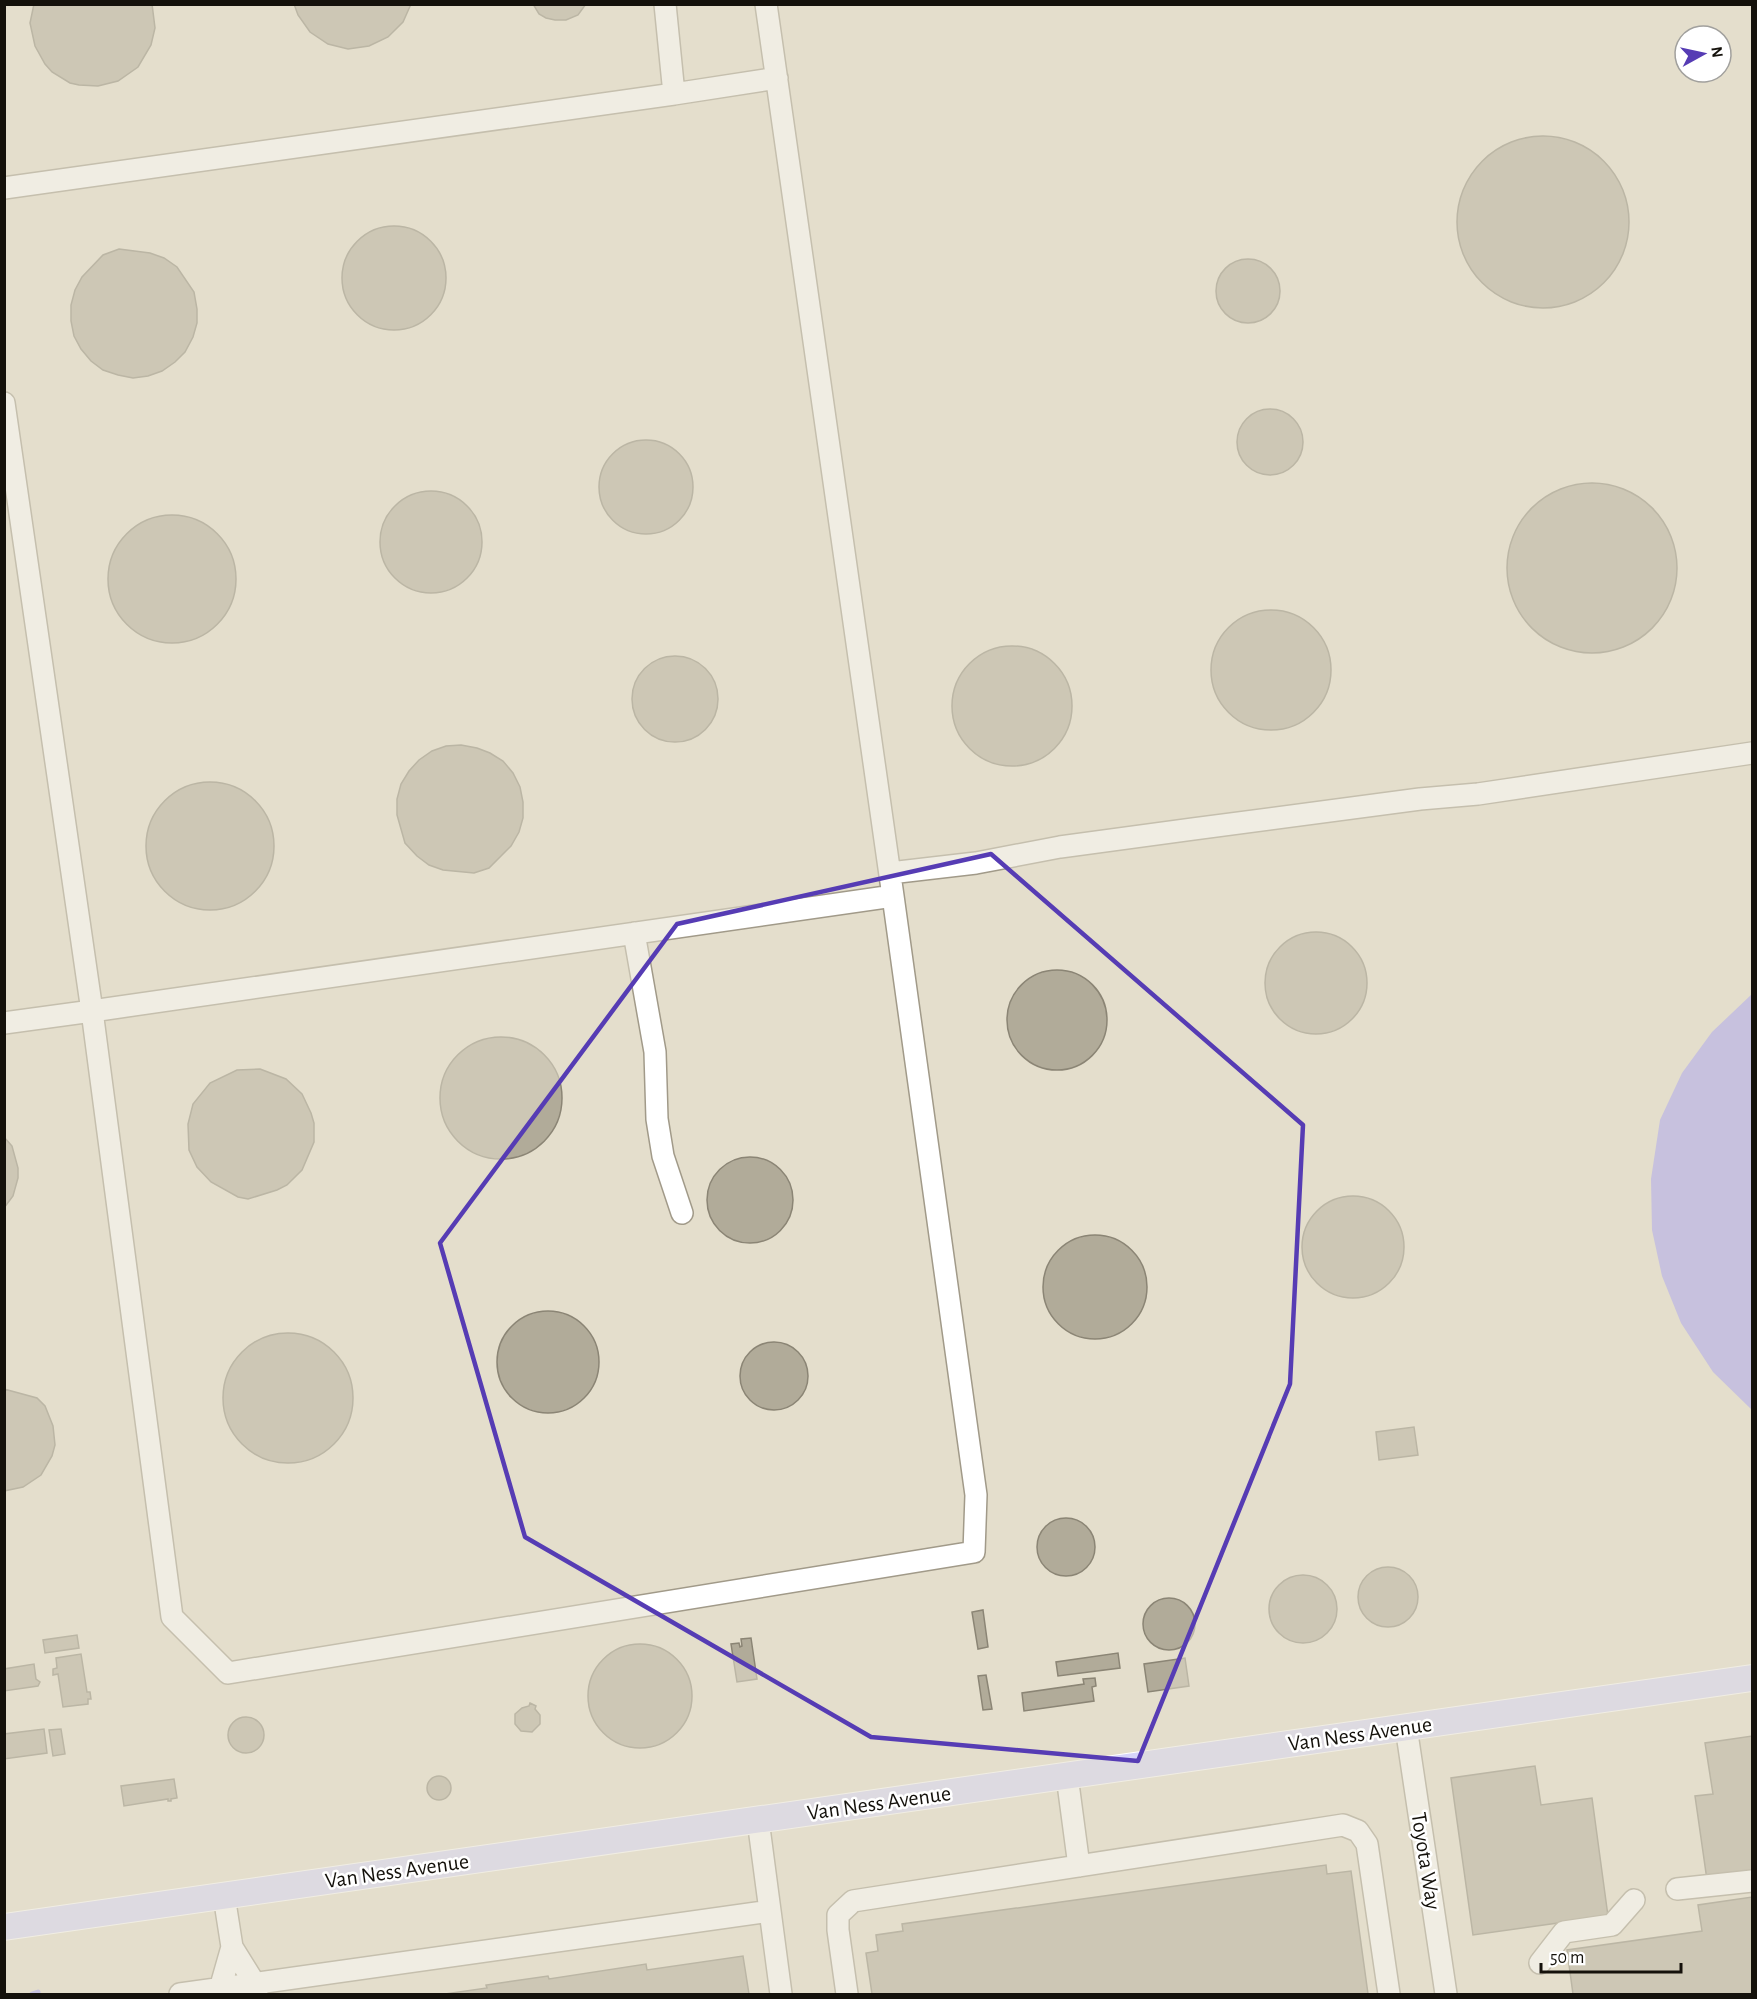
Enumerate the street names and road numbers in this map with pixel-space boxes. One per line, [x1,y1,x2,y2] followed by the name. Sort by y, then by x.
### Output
[1287,1713,1433,1755] street label: Van Ness Avenue
[806,1782,952,1824] street label: Van Ness Avenue
[1407,1811,1445,1912] street label: Toyota Way
[324,1850,470,1892] street label: Van Ness Avenue

